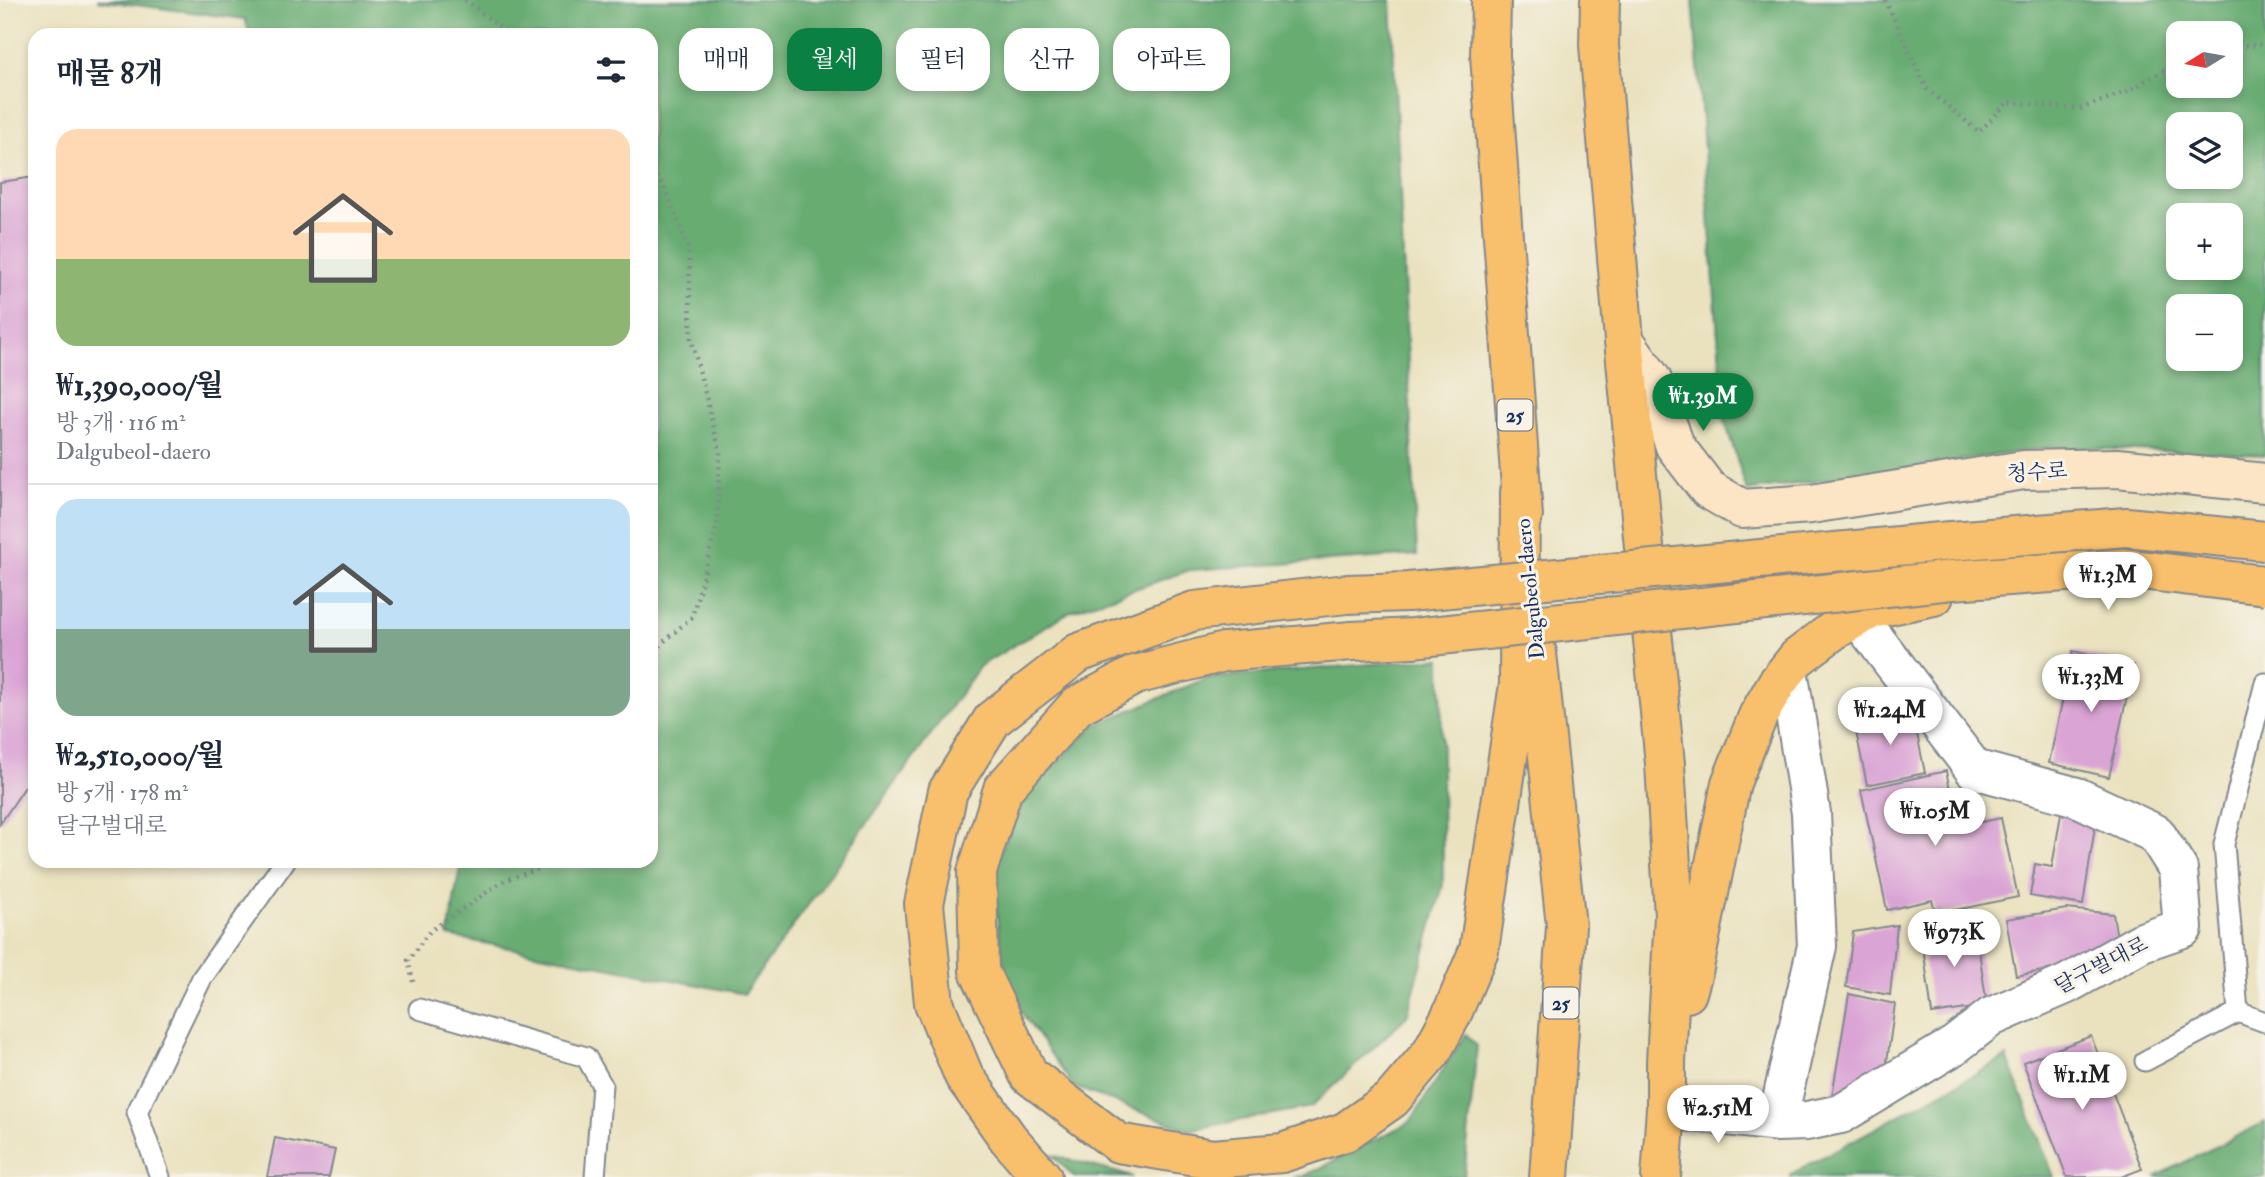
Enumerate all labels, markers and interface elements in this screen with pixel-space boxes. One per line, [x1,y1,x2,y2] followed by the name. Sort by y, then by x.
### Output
[2166,21,2244,98] north arrow
[2166,21,2243,371] map controls
[679,28,773,91] chip: 매매
[787,28,882,91] chip: 월세
[896,28,990,91] chip: 필터
[1004,28,1099,91] chip: 신규
[1113,28,1230,91] chip: 아파트
[592,51,630,89] icon: filters
[56,55,163,92] text: 매물 8개
[2166,112,2243,189] button: layers
[280,175,406,301] icon: home
[2166,203,2243,280] button: +
[2166,294,2243,371] button: −
[56,367,224,404] text: ₩1,390,000/월
[1646,374,1760,433] pin: ₩1.39M
[1668,381,1738,410] text: ₩1.39M
[1498,400,1532,430] road number: 25
[56,408,185,437] text: 방 3개 · 116 m²
[56,437,211,466] text: Dalgubeol-daero
[2006,457,2068,488] street label: 청수로
[1510,517,1551,661] street label: Dalgubeol-daero
[280,545,406,671] icon: home
[2059,552,2157,612] pin: ₩1.3M
[2079,560,2137,589] text: ₩1.3M
[2034,654,2148,714] pin: ₩1.33M
[2058,662,2124,691] text: ₩1.33M
[1833,688,1947,747] pin: ₩1.24M
[1854,695,1926,724] text: ₩1.24M
[56,737,225,774] text: ₩2,510,000/월
[56,778,188,807] text: 방 5개 · 178 m²
[1878,788,1992,848] pin: ₩1.05M
[1900,796,1970,825] text: ₩1.05M
[56,811,167,840] text: 달구벌대로
[1905,909,2003,969] pin: ₩973K
[1924,917,1984,946] text: ₩973K
[2050,930,2153,1000] street label: 달구벌대로
[1544,987,1578,1018] road number: 25
[2033,1052,2131,1112] pin: ₩1.1M
[2054,1060,2110,1089] text: ₩1.1M
[1661,1086,1775,1145] pin: ₩2.51M
[1683,1093,1753,1122] text: ₩2.51M

